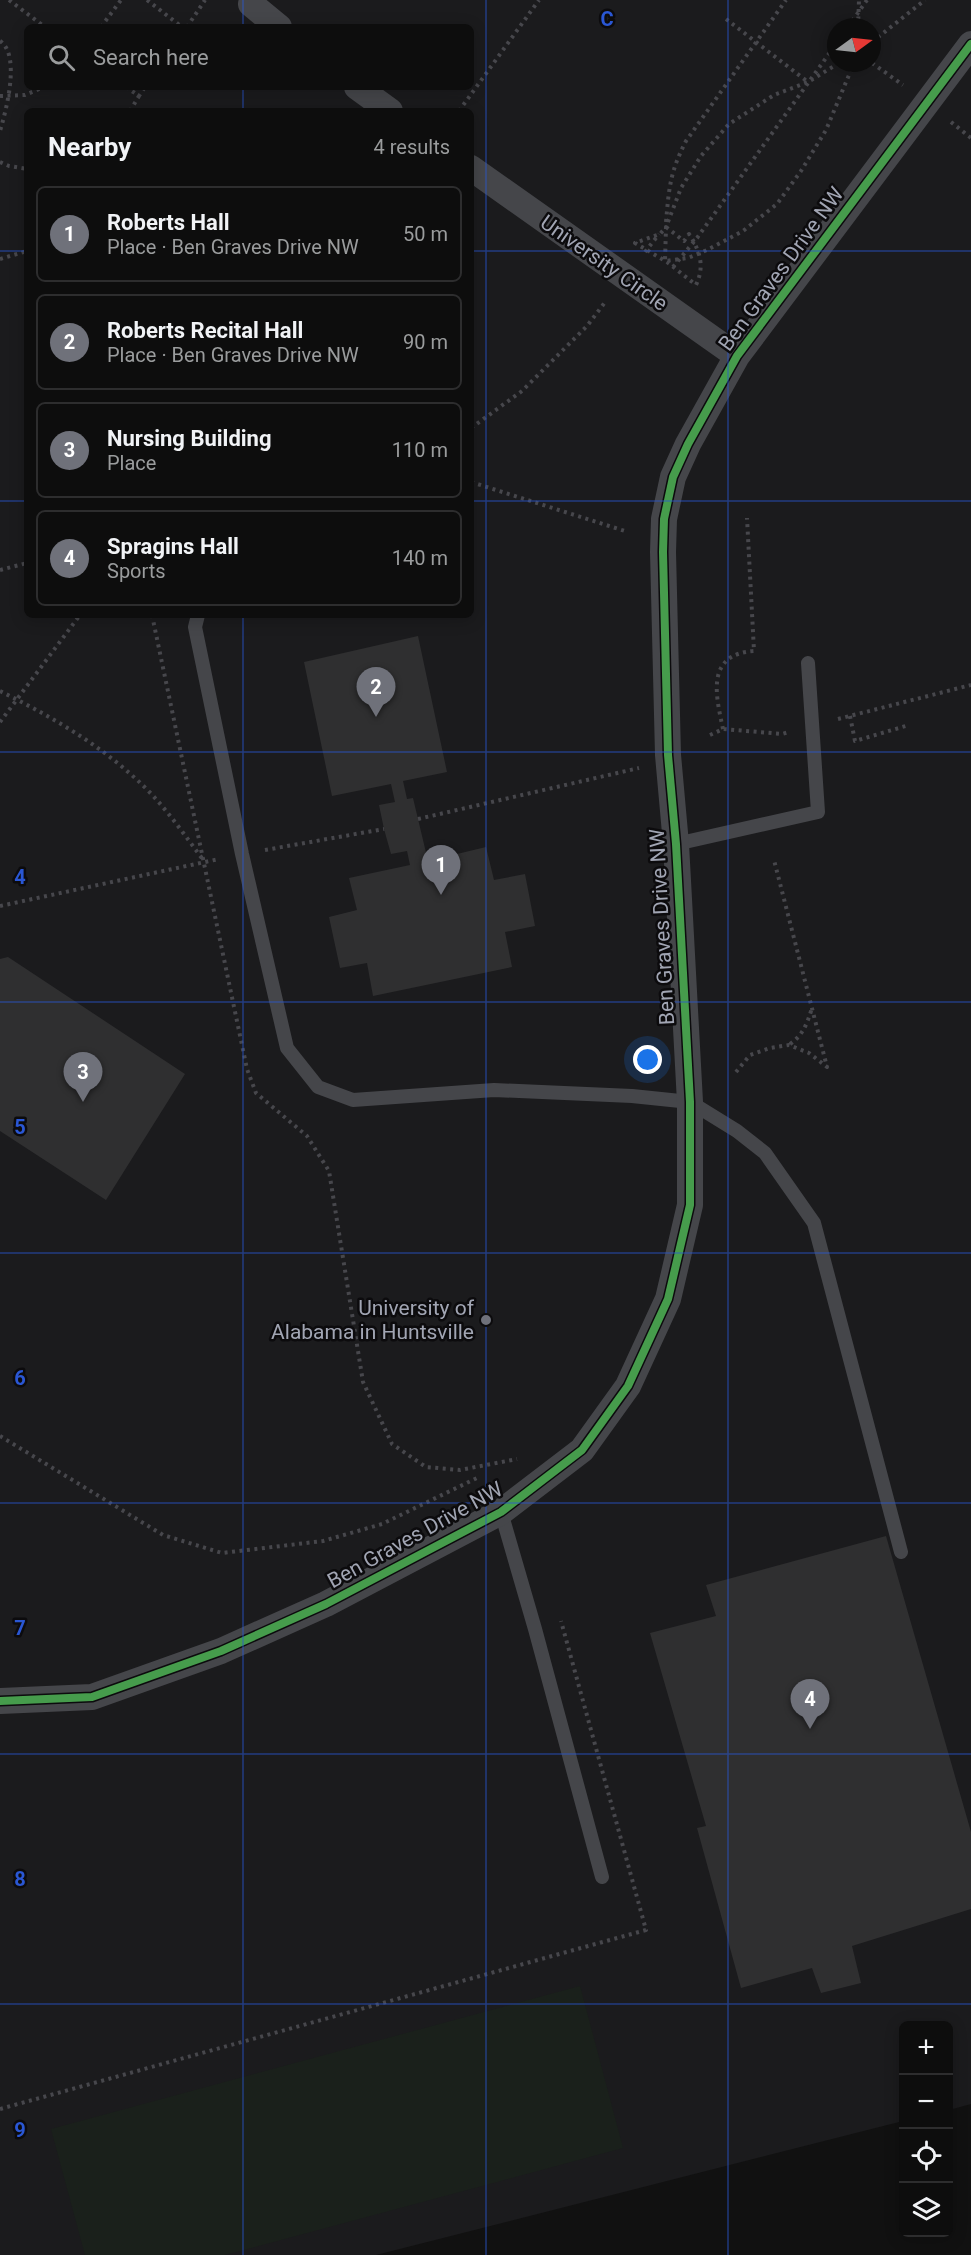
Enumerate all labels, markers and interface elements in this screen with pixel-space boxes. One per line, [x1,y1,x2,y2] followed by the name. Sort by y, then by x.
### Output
[600,7,614,31] text: C
[827,18,881,72] north arrow
[24,24,474,90] search box
[45,41,78,74] icon: search
[93,45,209,70] text: Search here
[48,132,131,162] text: Nearby
[374,135,450,159] text: 4 results
[714,182,849,356] street label: Ben Graves Drive NW
[107,210,230,235] text: Roberts Hall
[536,210,672,316] street label: University Circle
[64,222,75,246] text: 1
[403,222,448,246] text: 50 m
[107,235,359,259] text: Place · Ben Graves Drive NW
[107,318,303,343] text: Roberts Recital Hall
[64,330,75,354] text: 2
[403,330,448,354] text: 90 m
[107,343,359,367] text: Place · Ben Graves Drive NW
[107,426,272,451] text: Nursing Building
[64,438,75,462] text: 3
[392,438,448,462] text: 110 m
[107,451,156,475] text: Place
[107,534,239,559] text: Spragins Hall
[64,546,75,570] text: 4
[392,546,448,570] text: 140 m
[107,559,166,583] text: Sports
[356,668,395,717] pin: 2
[645,828,679,1026] street label: Ben Graves Drive NW
[422,846,460,895] pin: 1
[14,865,26,889] text: 4
[633,1045,662,1074] your location
[64,1052,103,1102] pin: 3
[14,1115,26,1139] text: 5
[271,1296,475,1344] place label: University of Alabama in Huntsville
[479,1313,493,1327] marker: University of Alabama in Huntsville
[14,1366,26,1390] text: 6
[323,1477,507,1593] street label: Ben Graves Drive NW
[14,1616,26,1640] text: 7
[790,1680,830,1729] pin: 4
[14,1867,26,1891] text: 8
[899,2021,953,2237] map controls
[899,2021,953,2075] button: +
[899,2075,953,2129] button: −
[14,2118,26,2142] text: 9
[899,2129,953,2183] button: locate
[899,2183,953,2237] button: layers

